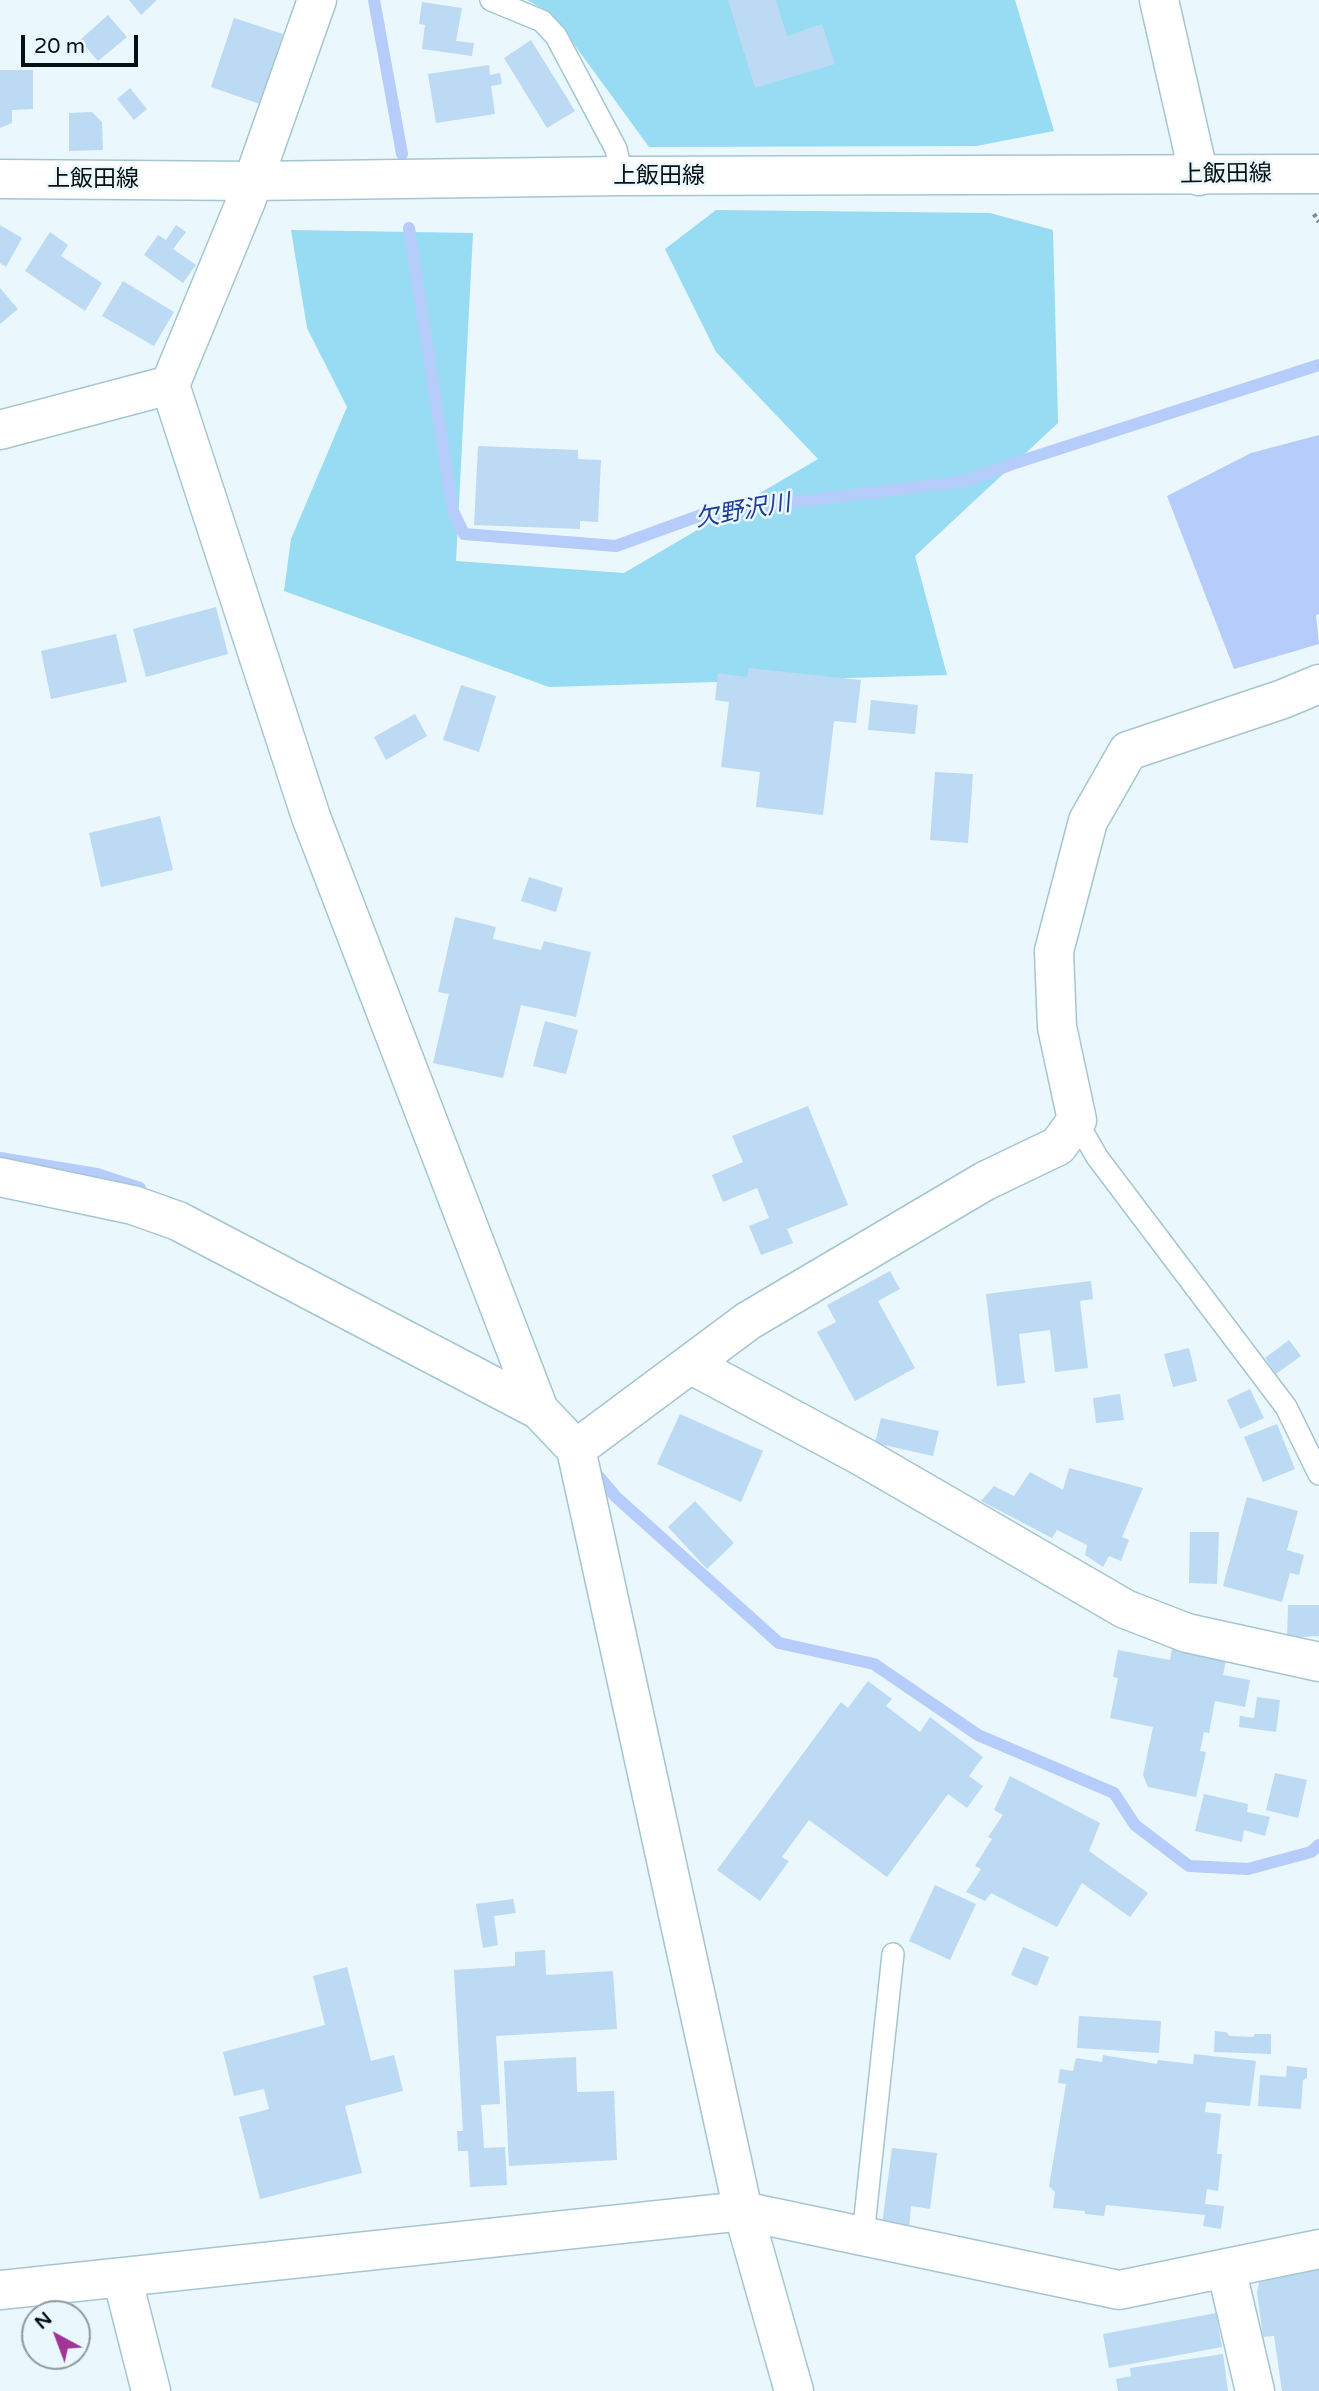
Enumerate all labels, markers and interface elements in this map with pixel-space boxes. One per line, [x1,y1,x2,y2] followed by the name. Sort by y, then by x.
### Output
[24,21,142,65] scale bar
[34,34,85,59] text: 20 m
[1180,160,1272,190] street label: 上飯田線
[613,163,705,191] street label: 上飯田線
[47,166,139,194] street label: 上飯田線
[693,489,793,535] water label: 欠野沢川
[21,2300,91,2370] north arrow
[31,2307,57,2334] text: N

